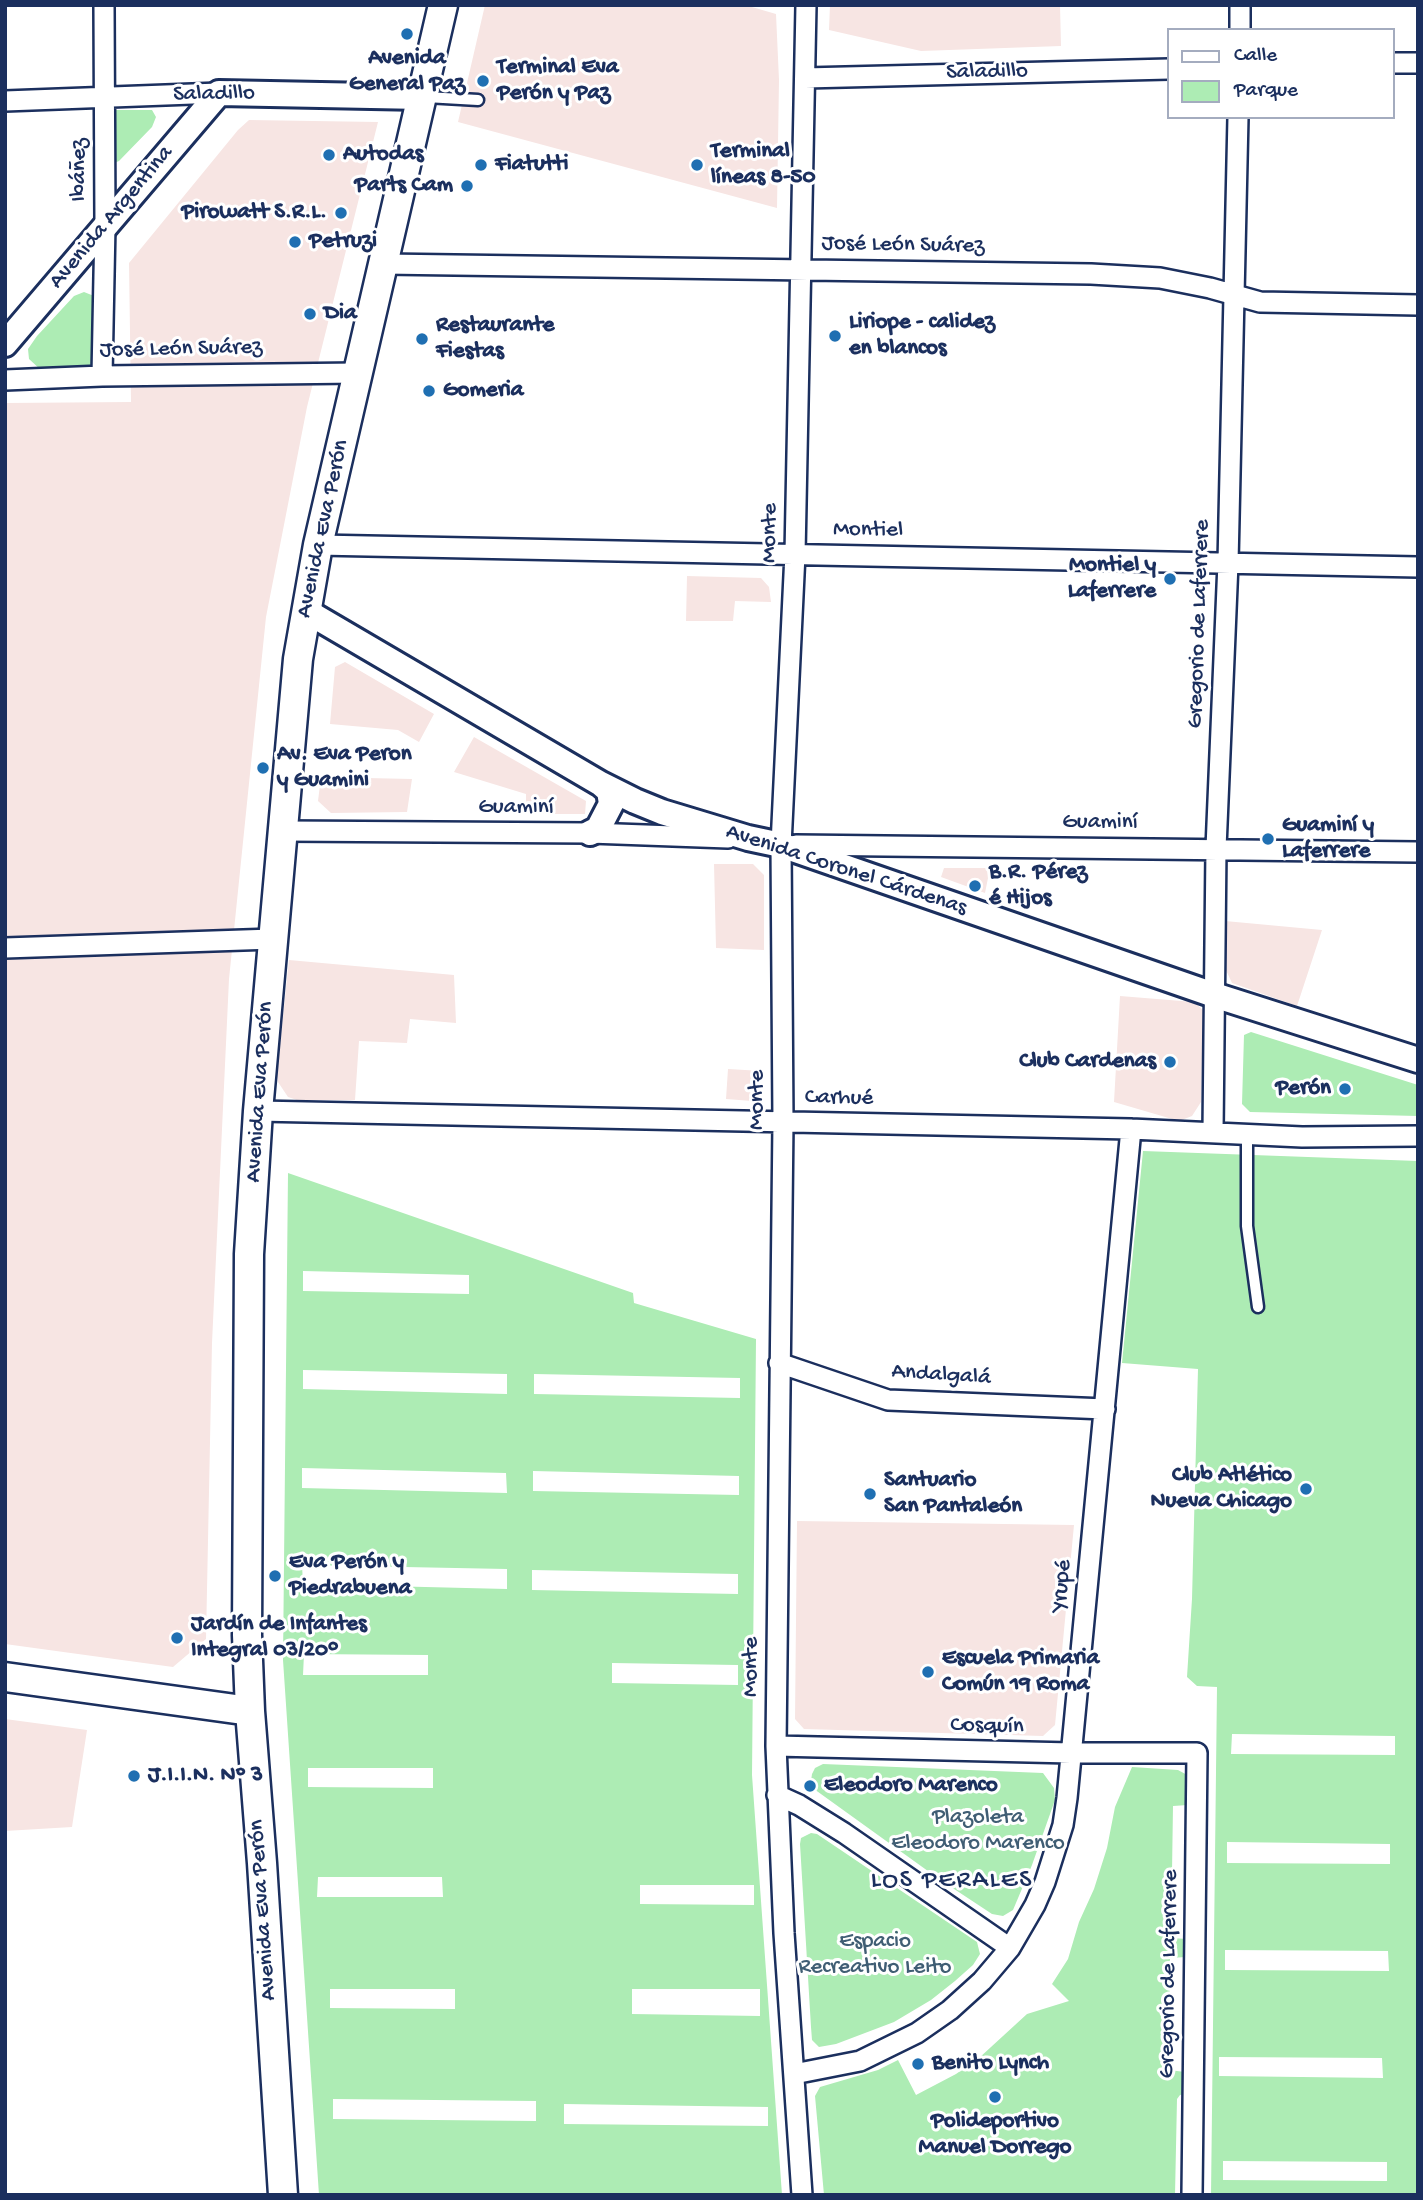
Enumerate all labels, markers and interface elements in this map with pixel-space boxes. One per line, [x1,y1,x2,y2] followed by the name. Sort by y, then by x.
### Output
[399,26,415,42] marker: Avenida General Paz
[1168,28,1395,119] legend
[1234,44,1277,69] text: Calle
[349,45,465,99] place label: Avenida General Paz
[497,54,619,108] place label: Terminal Eva Perón y Paz
[946,58,1028,88] street label: Saladillo
[475,73,491,89] marker: Terminal Eva Perón y Paz
[1234,79,1298,104] text: Parque
[173,80,255,110] street label: Saladillo
[66,138,94,202] street label: Ibáñez
[711,138,816,192] place label: Terminal líneas 8-50
[44,141,180,295] street label: Avenida Argentina
[343,141,423,169] place label: Autodas
[321,147,337,163] marker: Autodas
[495,151,568,179] place label: Fiatutti
[473,157,489,173] marker: Fiatutti
[689,157,705,173] marker: Terminal líneas 8-50
[355,172,453,200] place label: Parts Cam
[459,178,475,194] marker: Parts Cam
[182,199,327,227] place label: Pirowatt S.R.L.
[333,205,349,221] marker: Pirowatt S.R.L.
[309,228,377,256] place label: Petruzi
[821,231,985,261] street label: José León Suárez
[287,234,303,250] marker: Petruzi
[324,300,357,328] place label: Dia
[302,306,318,322] marker: Dia
[849,309,995,363] place label: Liriope - calidez en blancos
[436,312,554,366] place label: Restaurante Fiestas
[827,328,843,344] marker: Liriope - calidez en blancos
[414,331,430,347] marker: Restaurante Fiestas
[99,335,263,365] street label: José León Suárez
[443,377,524,405] place label: Gomeria
[421,383,437,399] marker: Gomeria
[292,437,356,621] street label: Avenida Eva Perón
[757,503,785,563] street label: Monte
[833,517,903,545] street label: Montiel
[1183,519,1217,729] street label: Gregorio de Laferrere
[1068,552,1156,606] place label: Montiel y Laferrere
[1162,571,1178,587] marker: Montiel y Laferrere
[277,741,412,795] place label: Av. Eva Peron y Guamini
[255,760,271,776] marker: Av. Eva Peron y Guamini
[478,794,554,822] street label: Guaminí
[1062,809,1138,837] street label: Guaminí
[1282,812,1374,866] place label: Guaminí y Laferrere
[722,819,970,923] street label: Avenida Coronel Cárdenas
[1260,831,1276,847] marker: Guaminí y Laferrere
[989,859,1087,913] place label: B.R. Pérez é Hijos
[967,878,983,894] marker: B.R. Pérez é Hijos
[241,1001,281,1183] street label: Avenida Eva Perón
[1019,1048,1156,1076] place label: Club Cardenas
[1162,1054,1178,1070] marker: Club Cardenas
[744,1070,772,1130] street label: Monte
[1275,1075,1331,1103] place label: Perón
[1337,1081,1353,1097] marker: Perón
[805,1085,873,1113] street label: Carhué
[890,1359,992,1393] street label: Andalgalá
[1151,1462,1292,1516] place label: Club Atlético Nueva Chicago
[884,1467,1022,1521] place label: Santuario San Pantaleón
[1298,1481,1314,1497] marker: Club Atlético Nueva Chicago
[862,1486,878,1502] marker: Santuario San Pantaleón
[289,1549,411,1603] place label: Eva Perón y Piedrabuena
[1047,1558,1079,1614] street label: Yrupé
[267,1568,283,1584] marker: Eva Perón y Piedrabuena
[191,1611,367,1665] place label: Jardín de Infantes Integral 03/20°
[169,1630,185,1646] marker: Jardín de Infantes Integral 03/20°
[738,1637,766,1697] street label: Monte
[942,1645,1099,1699] place label: Escuela Primaria Común 19 Roma
[920,1664,936,1680] marker: Escuela Primaria Común 19 Roma
[950,1713,1024,1741] street label: Cosquín
[148,1762,263,1790] place label: J.I.I.N. Nº 3
[126,1768,142,1784] marker: J.I.I.N. Nº 3
[824,1772,998,1800] place label: Eleodoro Marenco
[802,1778,818,1794] marker: Eleodoro Marenco
[891,1804,1065,1858] park label: Plazoleta Eleodoro Marenco
[244,1819,284,2001] street label: Avenida Eva Perón
[872,1866,1032,1898] district label: LOS PERALES
[1154,1869,1186,2079] street label: Gregorio de Laferrere
[798,1928,952,1982] park label: Espacio Recreativo Leito
[932,2050,1049,2078] place label: Benito Lynch
[910,2056,926,2072] marker: Benito Lynch
[987,2089,1003,2105] marker: Polideportivo Manuel Dorrego
[919,2108,1071,2162] place label: Polideportivo Manuel Dorrego

